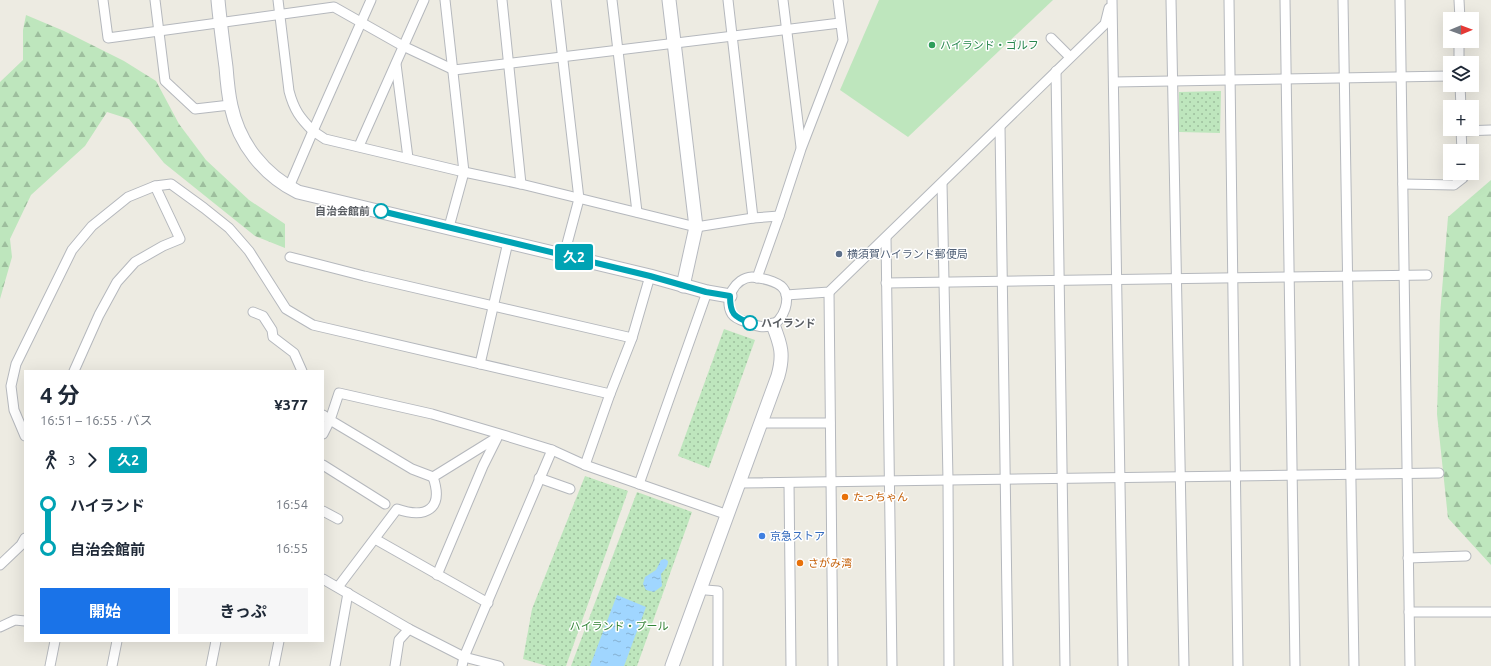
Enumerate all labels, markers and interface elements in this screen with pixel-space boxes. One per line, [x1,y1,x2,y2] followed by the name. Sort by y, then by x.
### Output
[1443,12,1479,48] north arrow
[1443,12,1479,180] map controls
[940,39,1039,51] place label: ハイランド・ゴルフ
[927,40,937,50] marker: ハイランド・ゴルフ
[1443,56,1479,92] button: layers
[1443,100,1479,136] button: +
[1443,144,1479,180] button: −
[373,203,389,219] marker: 自治会館前
[315,205,370,217] place label: 自治会館前
[556,244,592,270] line badge: 久2
[847,248,968,260] place label: 横須賀ハイランド郵便局
[563,249,585,265] text: 久2
[834,249,844,259] marker: 横須賀ハイランド郵便局
[742,315,758,331] marker: ハイランド
[761,317,816,329] place label: ハイランド
[40,382,80,407] text: 4 分
[274,396,308,413] text: ¥377
[40,413,153,427] text: 16:51 – 16:55 · バス
[40,449,62,471] icon: walk
[81,449,103,471] icon: forward
[117,452,139,468] text: 久2
[68,453,75,467] text: 3
[853,491,908,503] place label: たっちゃん
[840,492,850,502] marker: たっちゃん
[70,497,145,514] text: ハイランド
[275,497,308,511] text: 16:54
[770,530,825,542] place label: 京急ストア
[757,531,767,541] marker: 京急ストア
[70,541,145,558] text: 自治会館前
[275,541,308,555] text: 16:55
[808,557,852,569] place label: さがみ湾
[795,558,805,568] marker: さがみ湾
[40,588,170,634] button: 開始
[178,588,308,634] button: きっぷ
[570,620,668,632] park label: ハイランド・プール

